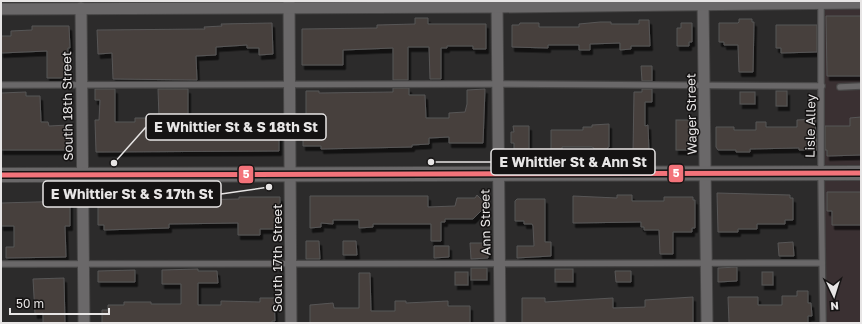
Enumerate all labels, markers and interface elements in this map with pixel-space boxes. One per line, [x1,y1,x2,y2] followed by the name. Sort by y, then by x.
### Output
[58,51,76,161] street label: South 18th Street
[682,73,700,155] street label: Wager Street
[801,93,819,158] street label: Lisle Alley
[146,114,326,140] callout: E Whittier St & S 18th St
[154,118,318,135] text: E Whittier St & S 18th St
[491,149,655,175] callout: E Whittier St & Ann St
[499,153,647,170] text: E Whittier St & Ann St
[668,164,684,183] line badge: 5
[238,165,254,184] line badge: 5
[673,166,680,179] text: 5
[243,167,250,180] text: 5
[43,181,221,207] callout: E Whittier St & S 17th St
[51,185,214,202] text: E Whittier St & S 17th St
[476,189,494,255] street label: Ann Street
[269,204,285,312] street label: South 17th Street
[814,276,854,316] north arrow
[10,290,109,316] scale bar
[16,296,44,311] text: 50 m
[830,300,839,313] text: N

